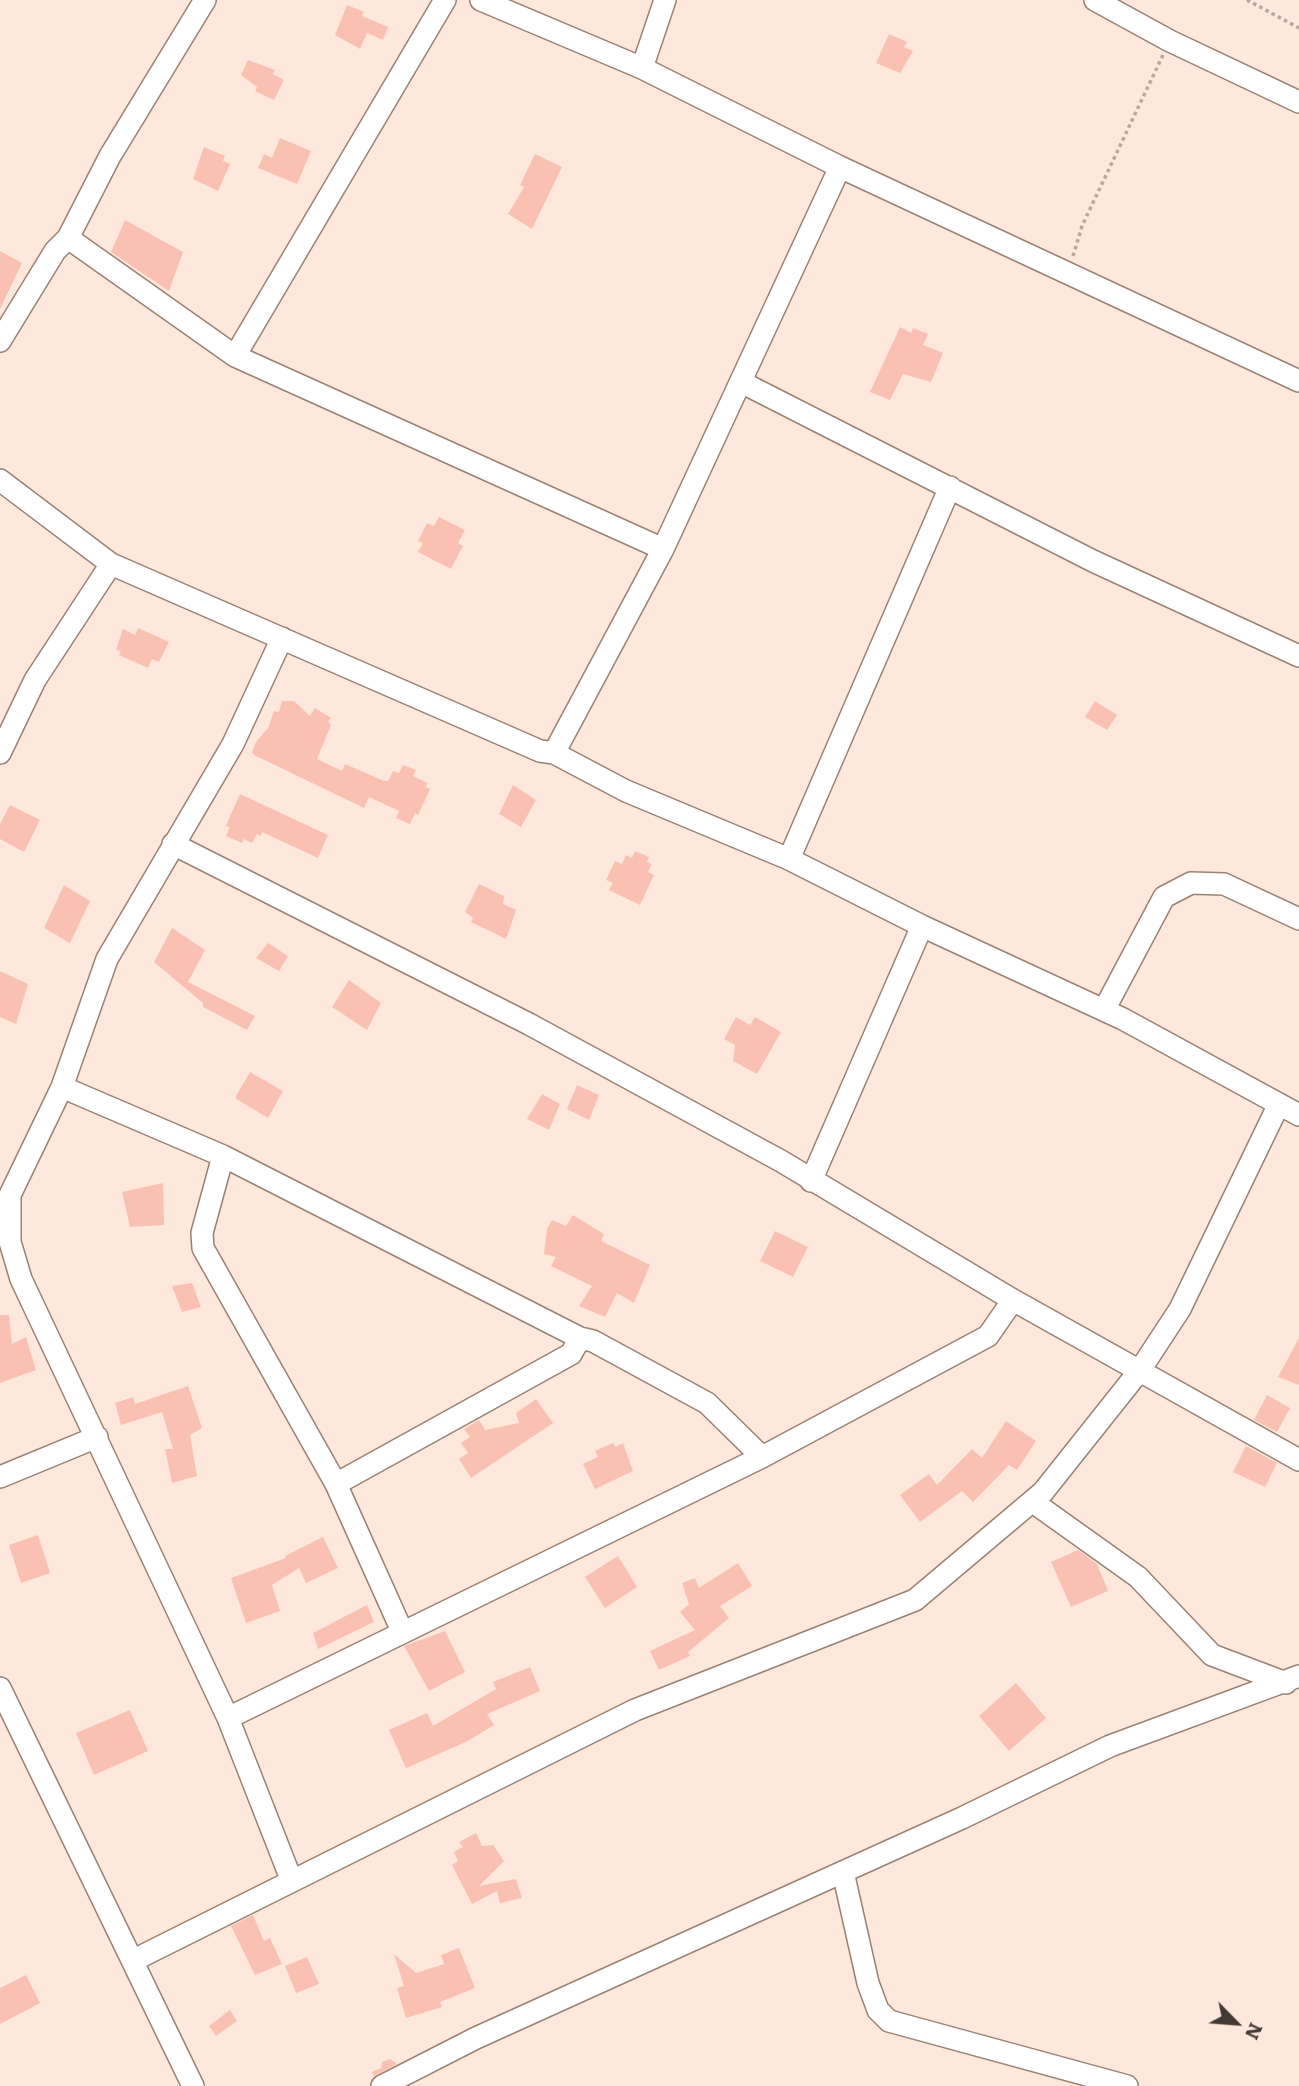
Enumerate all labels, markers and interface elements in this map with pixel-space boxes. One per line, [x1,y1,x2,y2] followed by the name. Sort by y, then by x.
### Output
[1201,1988,1271,2058] north arrow
[1239,2019,1271,2045] text: N

